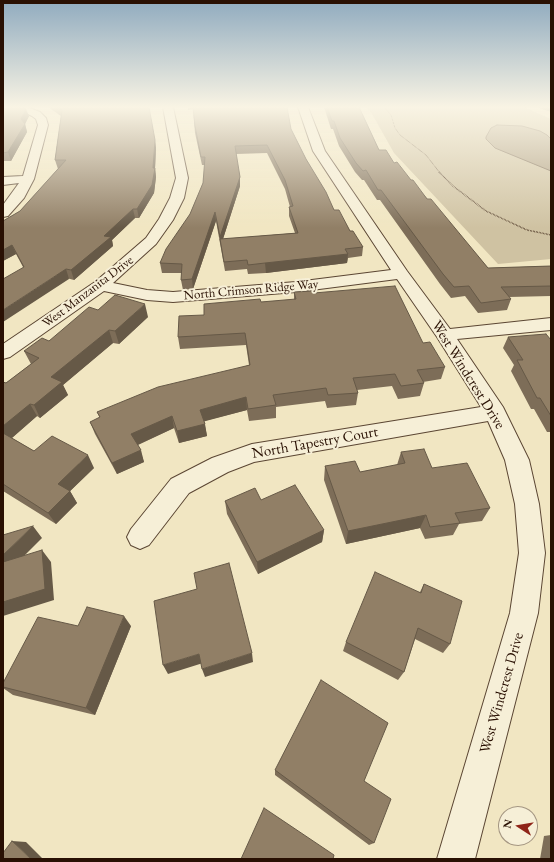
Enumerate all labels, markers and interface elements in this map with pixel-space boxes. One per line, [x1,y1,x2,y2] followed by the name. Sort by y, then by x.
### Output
[39,253,137,331] street label: West Manzanita Drive
[183,276,319,304] street label: North Crimson Ridge Way
[427,317,509,433] street label: West Windcrest Drive
[251,423,379,463] street label: North Tapestry Court
[476,631,528,755] street label: West Windcrest Drive
[498,806,538,846] north arrow
[499,818,515,830] text: N

